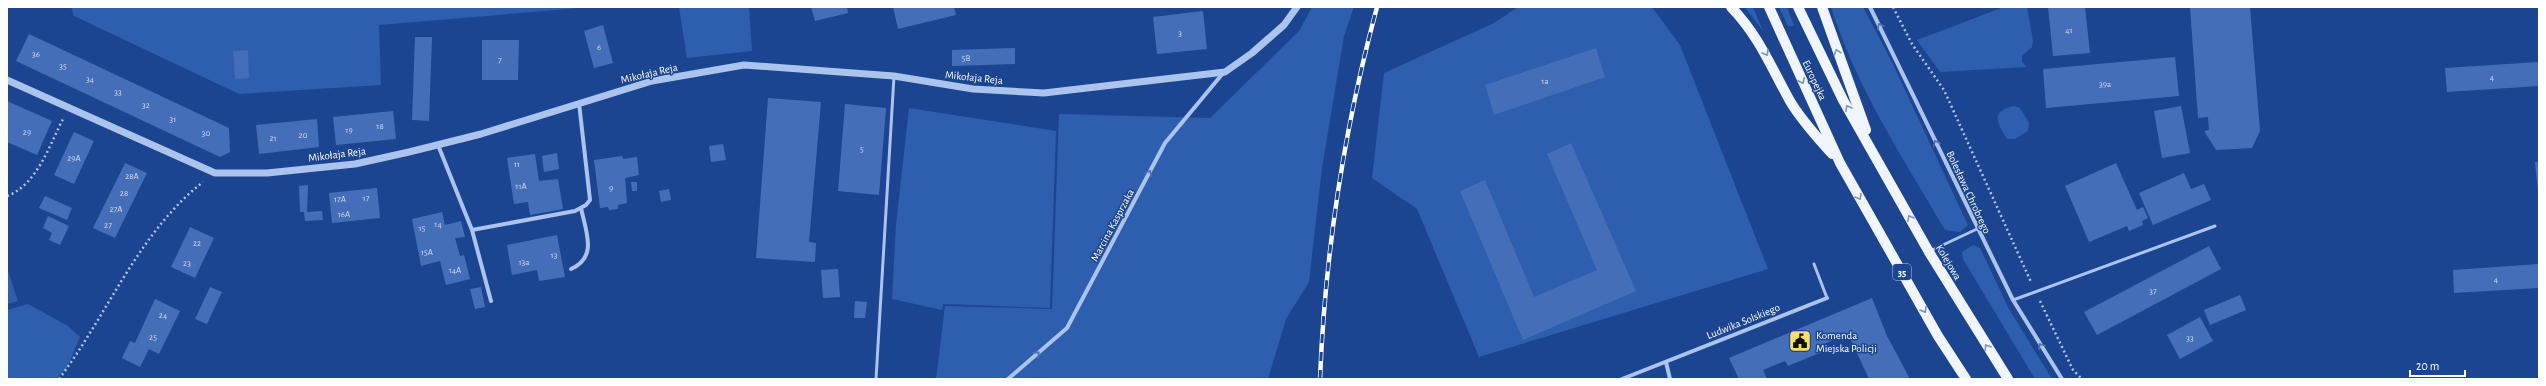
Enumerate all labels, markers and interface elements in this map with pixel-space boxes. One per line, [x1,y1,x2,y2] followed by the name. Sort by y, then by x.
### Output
[1877,23,1885,30] one-way arrow
[2065,26,2073,35] house number: 41
[1178,29,1182,38] house number: 3
[597,43,601,52] house number: 6
[1834,48,1842,55] one-way arrow
[1761,49,1768,56] one-way arrow
[32,50,40,59] house number: 36
[962,54,970,63] house number: 5B
[498,56,502,65] house number: 7
[1800,58,1829,102] street label: Europejka
[59,62,67,71] house number: 35
[620,62,679,85] street label: Mikołaja Reja
[944,69,1003,86] street label: Mikołaja Reja
[2490,73,2495,82] house number: 4
[86,75,95,84] house number: 34
[1797,76,1805,84] one-way arrow
[1541,77,1549,86] house number: 1a
[2099,80,2111,89] house number: 39a
[114,88,122,97] house number: 33
[142,101,150,110] house number: 32
[1846,105,1853,112] one-way arrow
[170,115,176,124] house number: 31
[376,122,384,131] house number: 18
[345,126,353,135] house number: 19
[23,128,31,137] house number: 29
[202,129,210,138] house number: 30
[299,131,308,140] house number: 20
[269,134,277,143] house number: 21
[1933,140,1941,147] one-way arrow
[308,145,367,163] street label: Mikołaja Reja
[860,145,864,154] house number: 5
[1945,149,1993,235] street label: Bolesława Chrobrego
[67,154,81,163] house number: 29A
[514,160,520,169] house number: 11
[1144,170,1152,178] one-way arrow
[125,172,139,181] house number: 28A
[515,182,527,191] house number: 11A
[609,184,613,193] house number: 9
[1089,187,1136,263] street label: Marcina Kasprzaka
[120,189,128,198] house number: 28
[1855,193,1862,200] one-way arrow
[363,194,370,203] house number: 17
[334,195,346,204] house number: 17A
[109,205,123,214] house number: 27A
[338,210,350,219] house number: 16A
[1907,215,1915,222] one-way arrow
[434,220,442,229] house number: 14
[104,221,112,230] house number: 27
[419,224,426,233] house number: 15
[193,239,201,248] house number: 22
[1934,243,1963,282] street label: Kolejowa
[421,248,433,257] house number: 15A
[551,251,558,260] house number: 13
[519,258,529,267] house number: 13a
[183,259,191,268] house number: 23
[1893,264,1911,280] road number: 35
[449,266,461,275] house number: 14A
[2494,275,2499,284] house number: 4
[2149,287,2157,296] house number: 37
[1705,302,1781,341] street label: Ludwika Solskiego
[1919,306,1926,313] one-way arrow
[159,311,168,320] house number: 24
[1787,328,1813,354] public building icon: Komenda Miejska Policji
[1816,330,1877,354] place label: Komenda Miejska Policji
[149,333,157,342] house number: 25
[2186,334,2194,343] house number: 33
[2038,343,2045,350] one-way arrow
[1984,344,1991,351] one-way arrow
[1033,351,1040,358] one-way arrow
[2410,352,2465,378] scale bar
[2416,360,2439,372] text: 20 m

